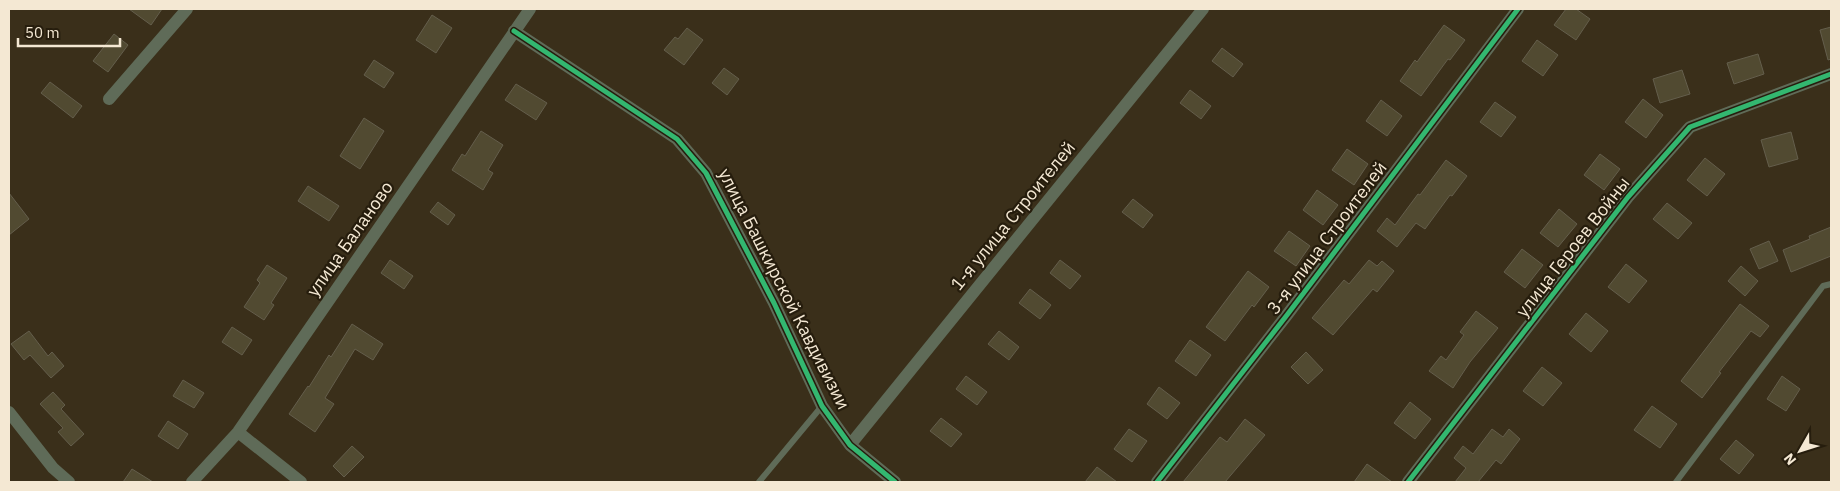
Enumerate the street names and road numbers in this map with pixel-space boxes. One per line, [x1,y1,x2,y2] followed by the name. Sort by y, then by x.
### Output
[945,136,1080,295] street label: 1-я улица Строителей
[1262,157,1392,319] street label: 3-я улица Строителей
[713,164,855,413] street label: улица Башкирской Кавдивизии
[1511,172,1635,322] street label: улица Героев Войны
[301,176,398,301] street label: улица Баланово

